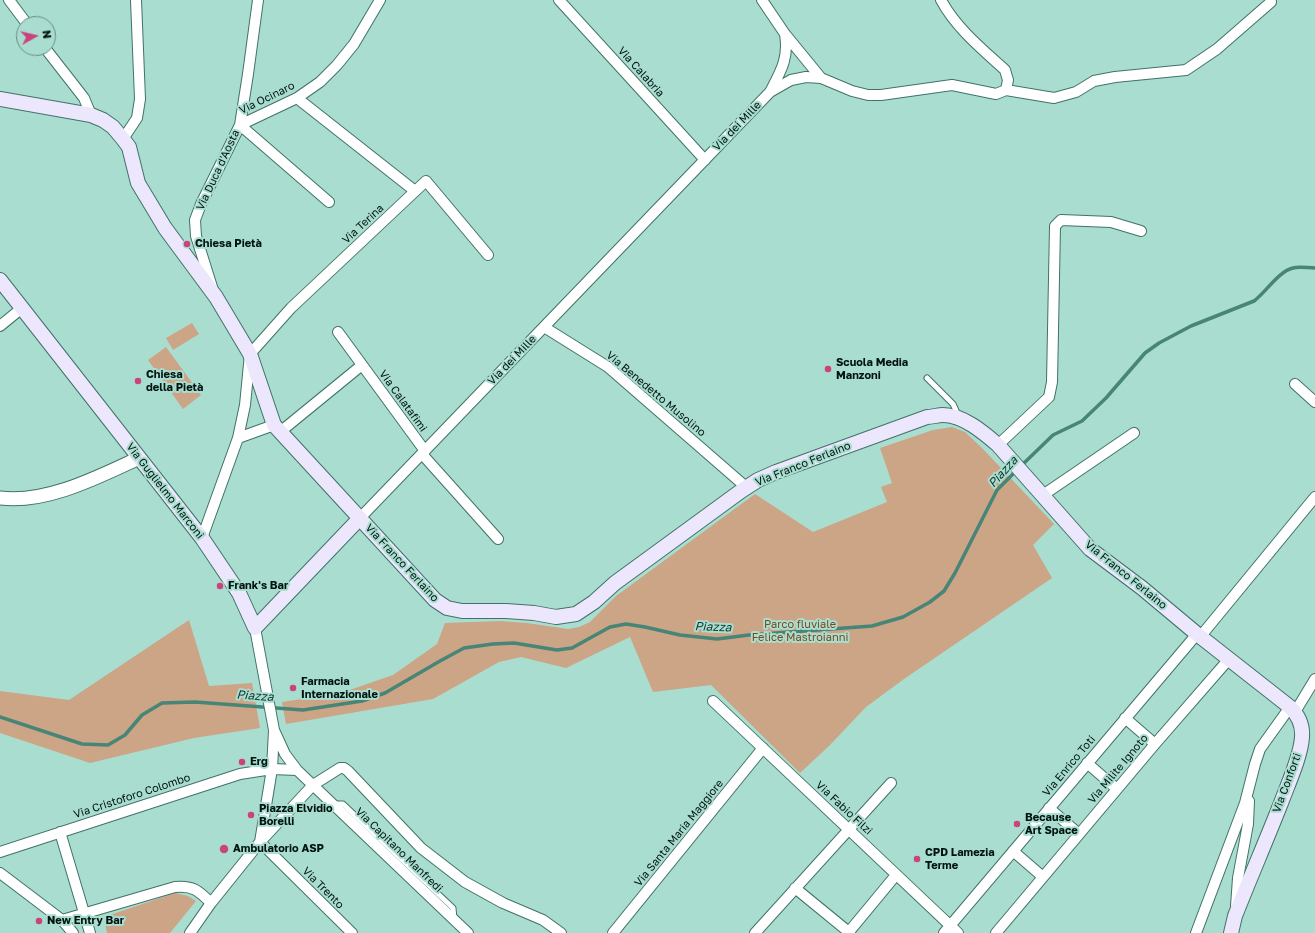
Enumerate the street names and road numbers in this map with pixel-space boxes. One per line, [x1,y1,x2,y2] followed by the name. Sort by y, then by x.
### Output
[615,44,667,100] street label: Via Calabria
[237,79,297,117] street label: Via Ocinaro
[710,98,764,154] street label: Via dei Mille
[194,128,242,212] street label: Via Duca d'Aosta
[340,202,386,246] street label: Via Terina
[485,332,539,388] street label: Via dei Mille
[604,349,708,439] street label: Via Benedetto Musolino
[376,368,430,434] street label: Via Calatafimi
[753,439,853,489] street label: Via Franco Ferlaino
[123,440,207,542] street label: Via Guglielmo Marconi
[363,521,441,605] street label: Via Franco Ferlaino
[1082,538,1170,612] street label: Via Franco Ferlaino
[1085,732,1151,806] street label: Via Milite Ignoto
[1040,733,1098,799] street label: Via Enrico Toti
[1270,751,1304,815] street label: Via Conforti
[72,771,192,821] street label: Via Cristoforo Colombo
[632,777,726,889] street label: Via Santa Maria Maggiore
[813,778,875,838] street label: Via Fabio Filzi
[353,805,445,895] street label: Via Capitano Manfredi
[299,864,347,912] street label: Via Trento

